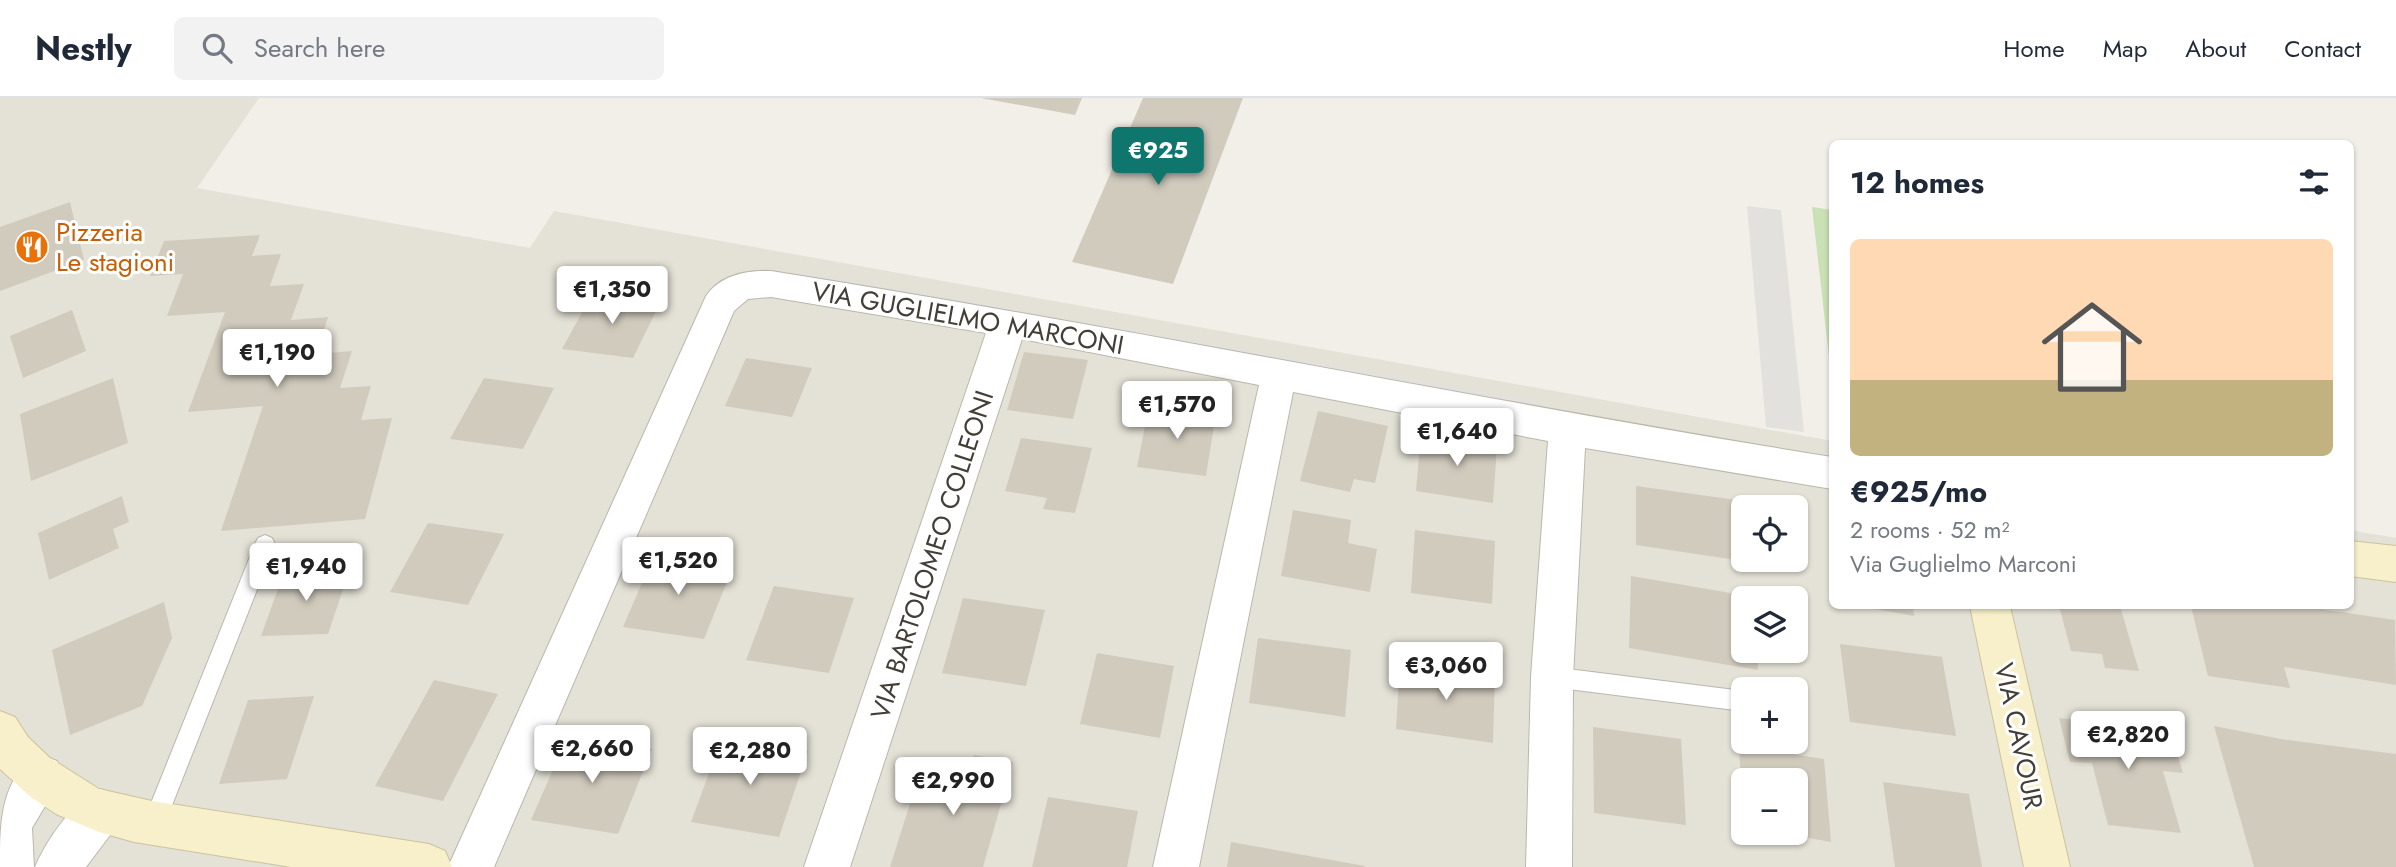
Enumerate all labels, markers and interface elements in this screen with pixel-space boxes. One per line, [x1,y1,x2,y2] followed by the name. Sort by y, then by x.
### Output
[174,17,664,80] search box
[35,25,132,72] text: Nestly
[198,29,236,67] icon: search
[254,29,385,67] text: Search here
[2003,31,2065,66] text: Home
[2103,31,2147,66] text: Map
[2185,31,2246,66] text: About
[2284,31,2361,66] text: Contact
[1117,127,1199,187] pin: €925
[1128,133,1188,167] text: €925
[1850,161,1984,204] text: 12 homes
[2295,163,2333,201] icon: filters
[56,213,174,281] place label: Pizzeria Le stagioni
[13,228,51,266] restaurant icon: Pizzeria Le stagioni
[555,266,669,326] pin: €1,350
[573,272,651,306] text: €1,350
[809,272,1127,364] street label: VIA GUGLIELMO MARCONI
[2029,284,2155,410] icon: home
[220,330,334,389] pin: €1,190
[239,335,315,369] text: €1,190
[1120,382,1234,441] pin: €1,570
[861,386,1003,724] street label: VIA BARTOLOMEO COLLEONI
[1138,387,1216,421] text: €1,570
[1400,408,1514,468] pin: €1,640
[1417,414,1497,448] text: €1,640
[1850,470,1987,513] text: €925/mo
[1731,495,1808,845] map controls
[1731,495,1808,572] button: locate
[1850,513,2009,547] text: 2 rooms · 52 m²
[621,538,735,597] pin: €1,520
[638,543,718,577] text: €1,520
[249,544,363,603] pin: €1,940
[1850,547,2077,581] text: Via Guglielmo Marconi
[266,549,346,583] text: €1,940
[1731,586,1808,663] button: layers
[1389,642,1503,702] pin: €3,060
[1405,648,1487,682] text: €3,060
[1985,659,2053,813] street label: VIA CAVOUR
[1731,677,1808,754] button: +
[2071,712,2185,771] pin: €2,820
[2087,717,2169,751] text: €2,820
[535,726,649,785] pin: €2,660
[693,728,807,787] pin: €2,280
[550,731,634,765] text: €2,660
[709,733,791,767] text: €2,280
[896,758,1010,817] pin: €2,990
[911,763,995,797] text: €2,990
[1731,768,1808,845] button: −

